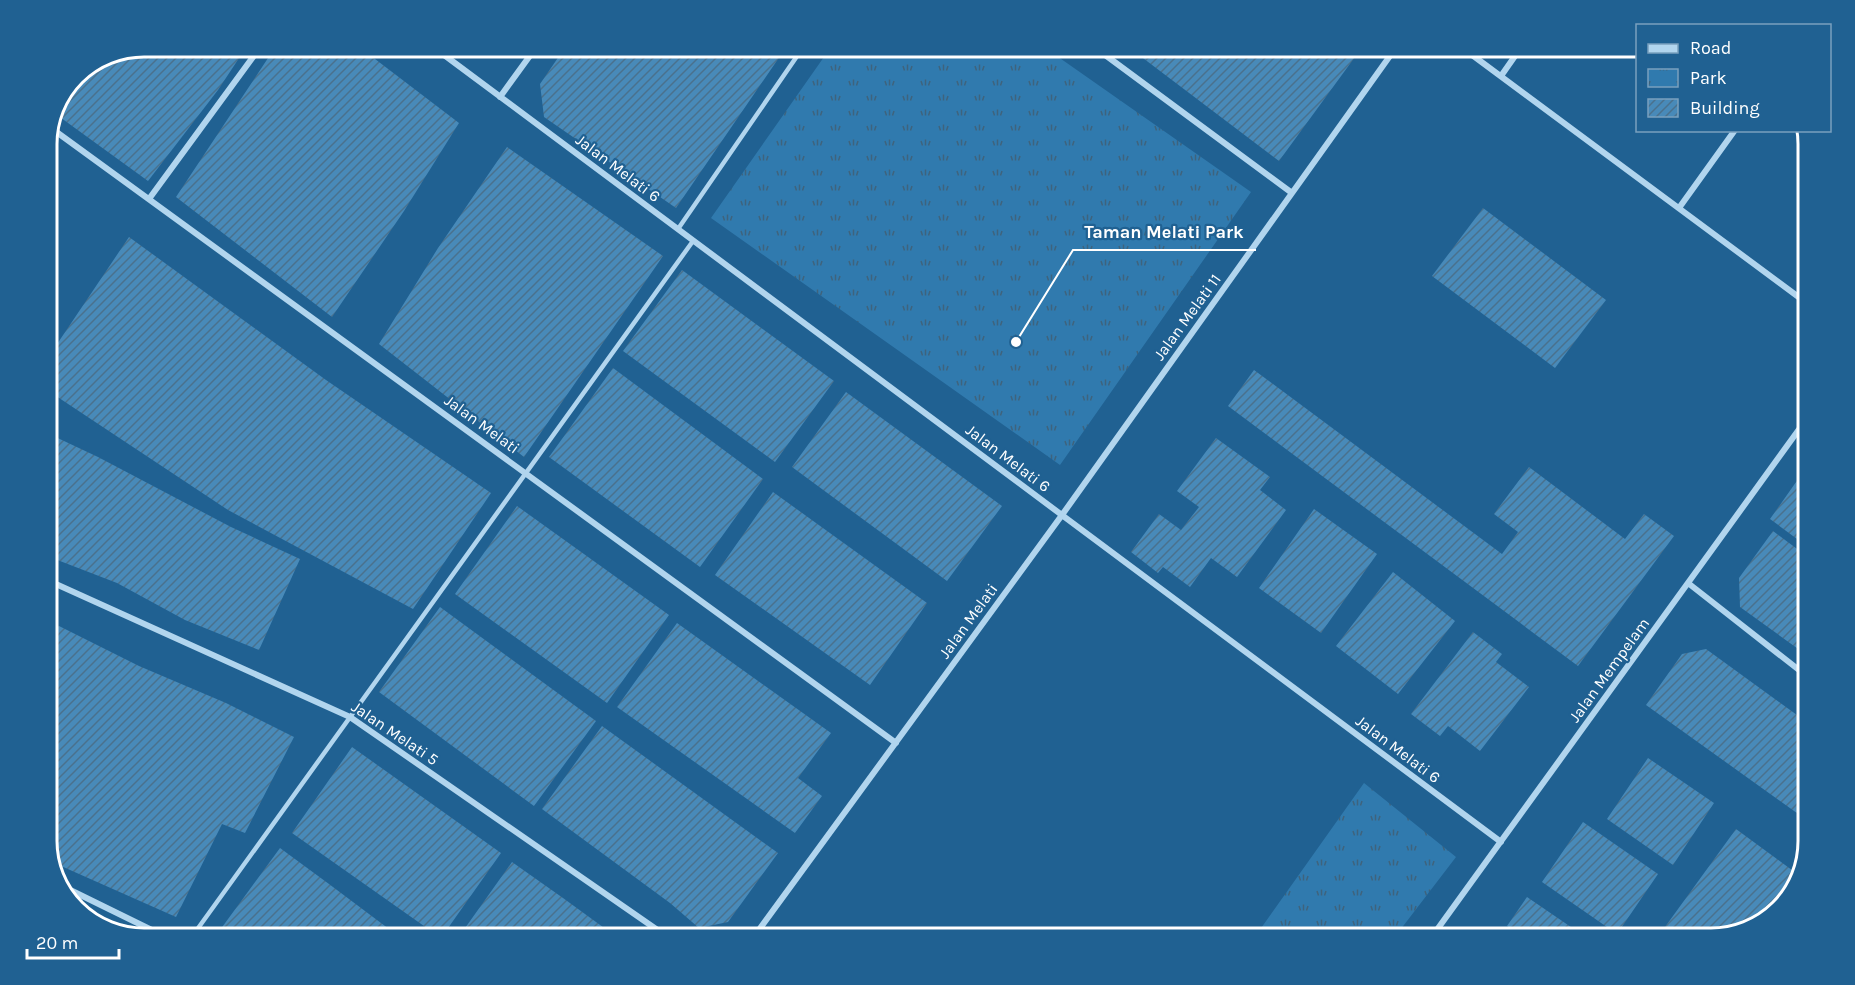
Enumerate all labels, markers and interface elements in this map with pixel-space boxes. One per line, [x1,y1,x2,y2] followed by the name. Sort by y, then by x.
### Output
[1636,24,1831,132] legend
[1690,37,1731,59] text: Road
[1690,67,1727,89] text: Park
[1690,97,1760,119] text: Building
[572,130,664,206] street label: Jalan Melati 6
[1073,214,1256,250] callout: Taman Melati Park
[1084,221,1244,243] text: Taman Melati Park
[1149,270,1225,364] street label: Jalan Melati 11
[441,390,523,458] street label: Jalan Melati
[962,420,1054,496] street label: Jalan Melati 6
[934,580,1002,662] street label: Jalan Melati
[1565,614,1653,726] street label: Jalan Mempelam
[348,697,442,769] street label: Jalan Melati 5
[1352,711,1444,787] street label: Jalan Melati 6
[27,922,118,960] scale bar
[36,932,78,954] text: 20 m

